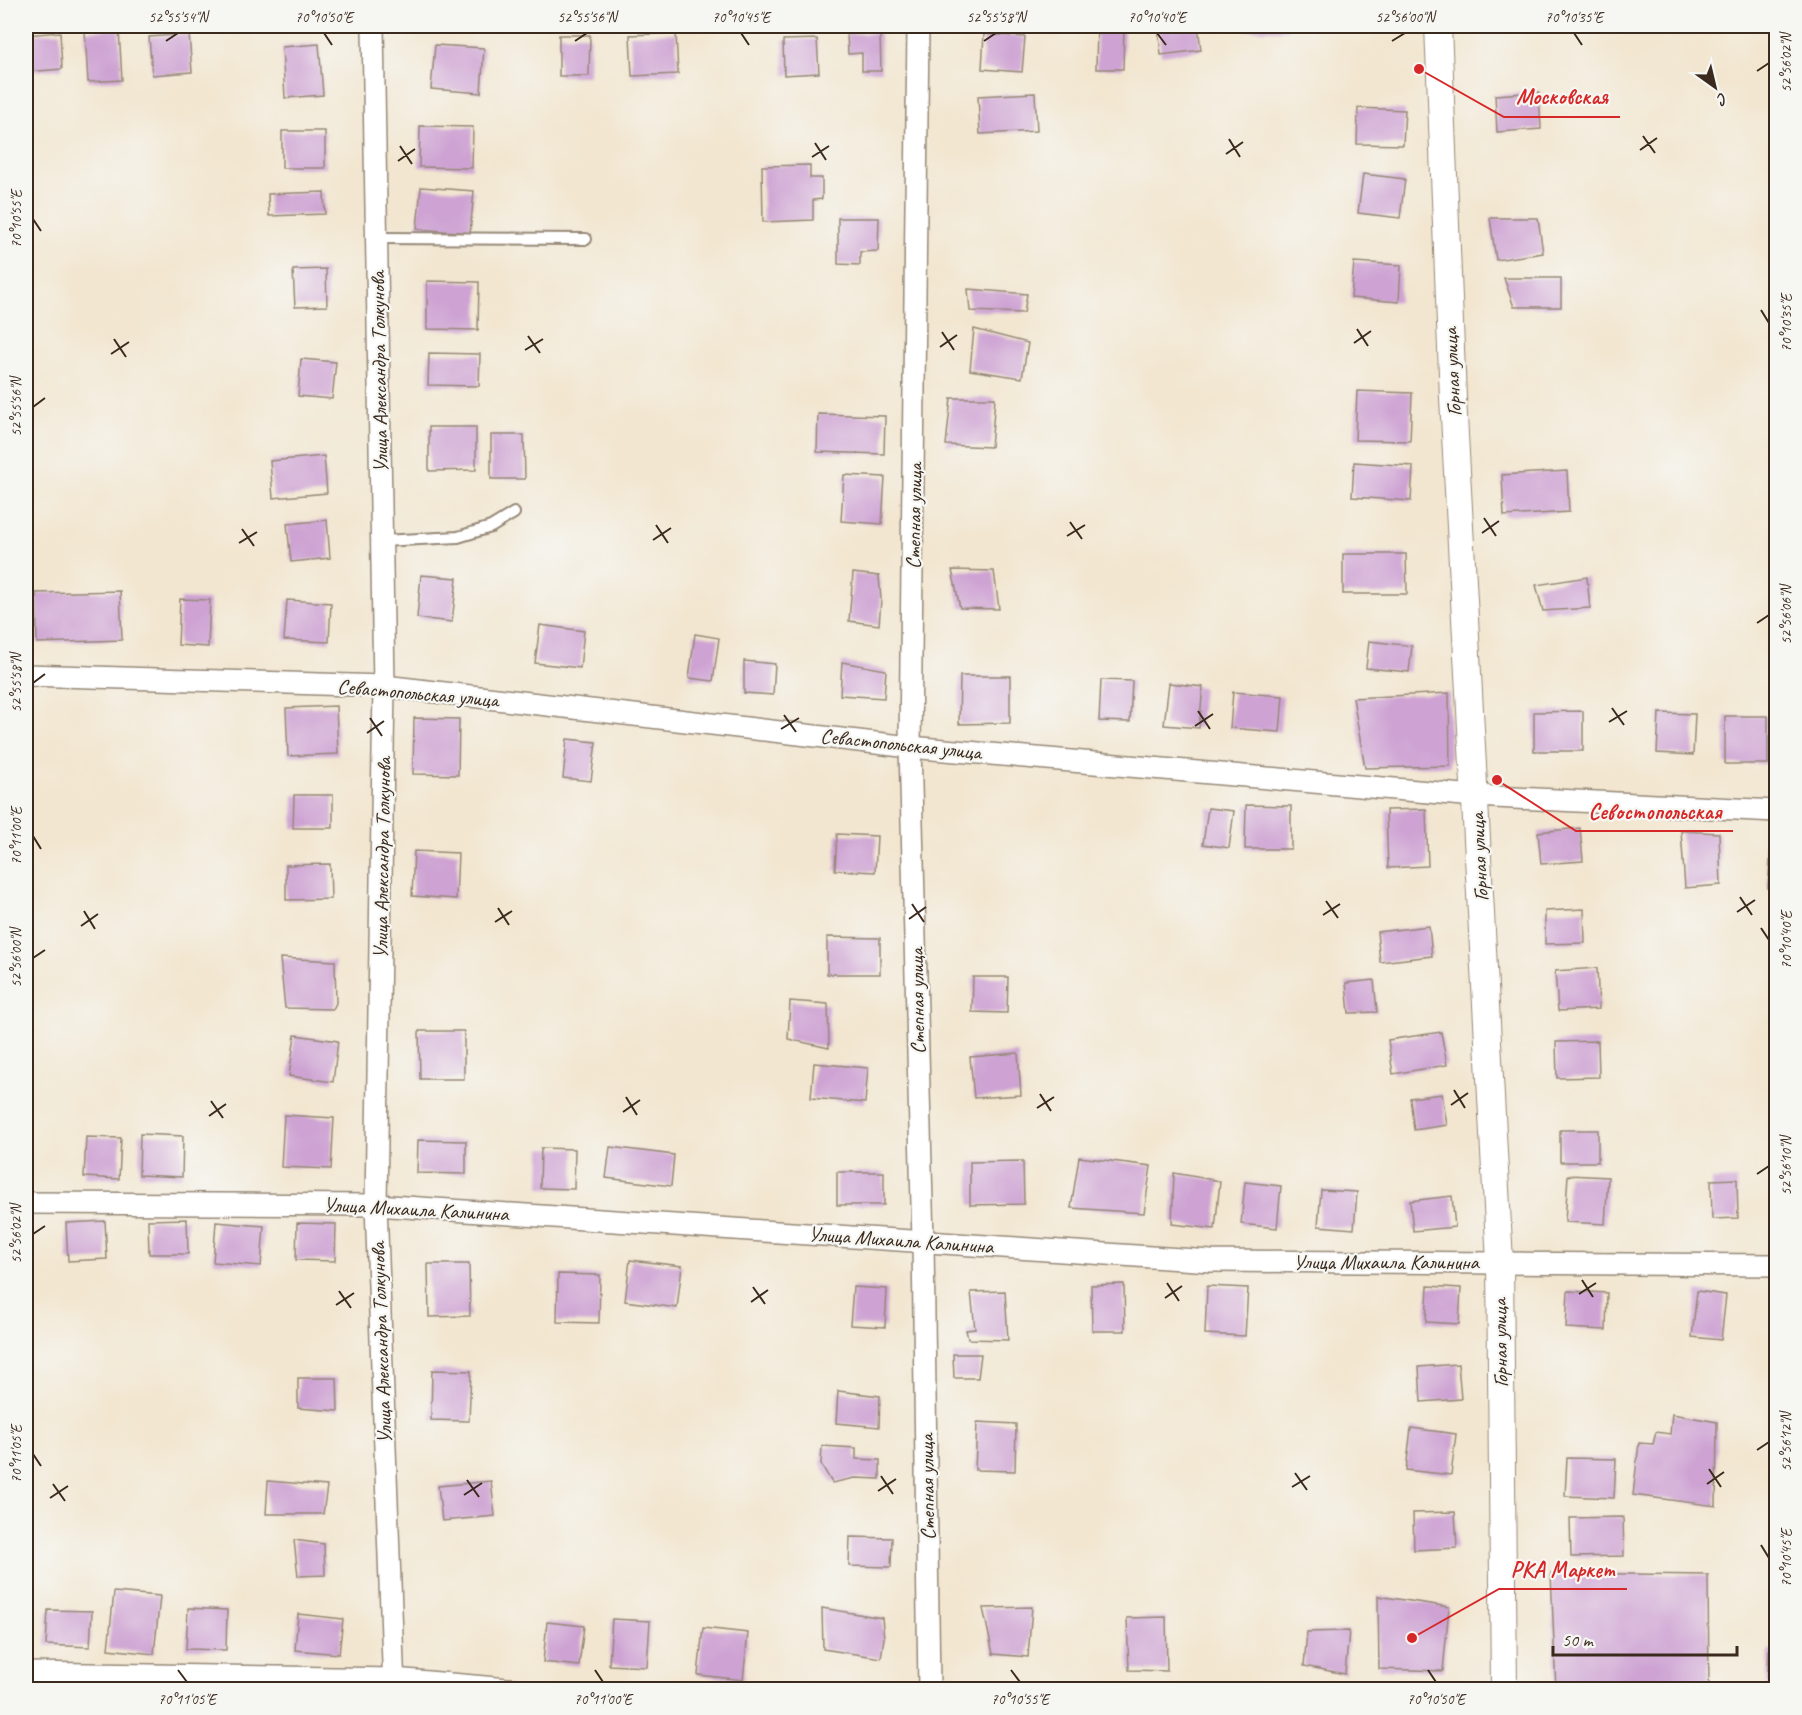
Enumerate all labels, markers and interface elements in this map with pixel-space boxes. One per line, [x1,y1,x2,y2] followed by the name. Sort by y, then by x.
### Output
[148,8,211,27] text: 52°55'54"N
[295,8,355,27] text: 70°10'50"E
[557,8,620,27] text: 52°55'56"N
[712,8,772,27] text: 70°10'45"E
[966,8,1029,27] text: 52°55'58"N
[1128,8,1188,27] text: 70°10'40"E
[1375,8,1438,27] text: 52°56'00"N
[1545,8,1605,27] text: 70°10'35"E
[1777,30,1796,93] text: 52°56'02"N
[1685,57,1745,117] north arrow
[1504,77,1620,117] callout: Московская
[1516,83,1610,111] text: Московская
[1712,88,1732,110] text: С
[7,188,26,248] text: 70°10'55"E
[364,269,394,473] street label: Улица Александра Толкунова
[1777,292,1796,352] text: 70°10'35"E
[1437,325,1467,417] street label: Горная улица
[7,374,26,437] text: 52°55'56"N
[900,460,928,569] street label: Степная улица
[1777,582,1796,645] text: 52°56'06"N
[7,650,26,713] text: 52°55'58"N
[336,673,502,713] street label: Севастопольская улица
[819,723,985,766] street label: Севастопольская улица
[367,755,397,959] street label: Улица Александра Толкунова
[1576,791,1733,831] callout: Севостопольская
[1588,798,1723,826] text: Севостопольская
[7,805,26,865] text: 70°11'00"E
[1464,810,1494,902] street label: Горная улица
[1777,909,1796,969] text: 70°10'40"E
[7,925,26,988] text: 52°56'00"N
[903,945,931,1054] street label: Степная улица
[1777,1133,1796,1196] text: 52°56'10"N
[323,1191,511,1227] street label: Улица Михаила Калинина
[7,1201,26,1264] text: 52°56'02"N
[808,1221,996,1260] street label: Улица Михаила Калинина
[364,1239,398,1444] street label: Улица Александра Толкунова
[1293,1249,1481,1275] street label: Улица Михаила Калинина
[1486,1296,1514,1388] street label: Горная улица
[1777,1409,1796,1472] text: 52°56'12"N
[7,1423,26,1483] text: 70°11'05"E
[913,1431,941,1540] street label: Степная улица
[1777,1527,1796,1587] text: 70°10'45"E
[1499,1549,1627,1589] callout: РКА Маркет
[1511,1556,1616,1584] text: РКА Маркет
[1553,1619,1738,1657] scale bar
[1562,1629,1595,1651] text: 50 m
[158,1690,218,1709] text: 70°11'05"E
[574,1690,634,1709] text: 70°11'00"E
[991,1690,1051,1709] text: 70°10'55"E
[1407,1690,1467,1709] text: 70°10'50"E

